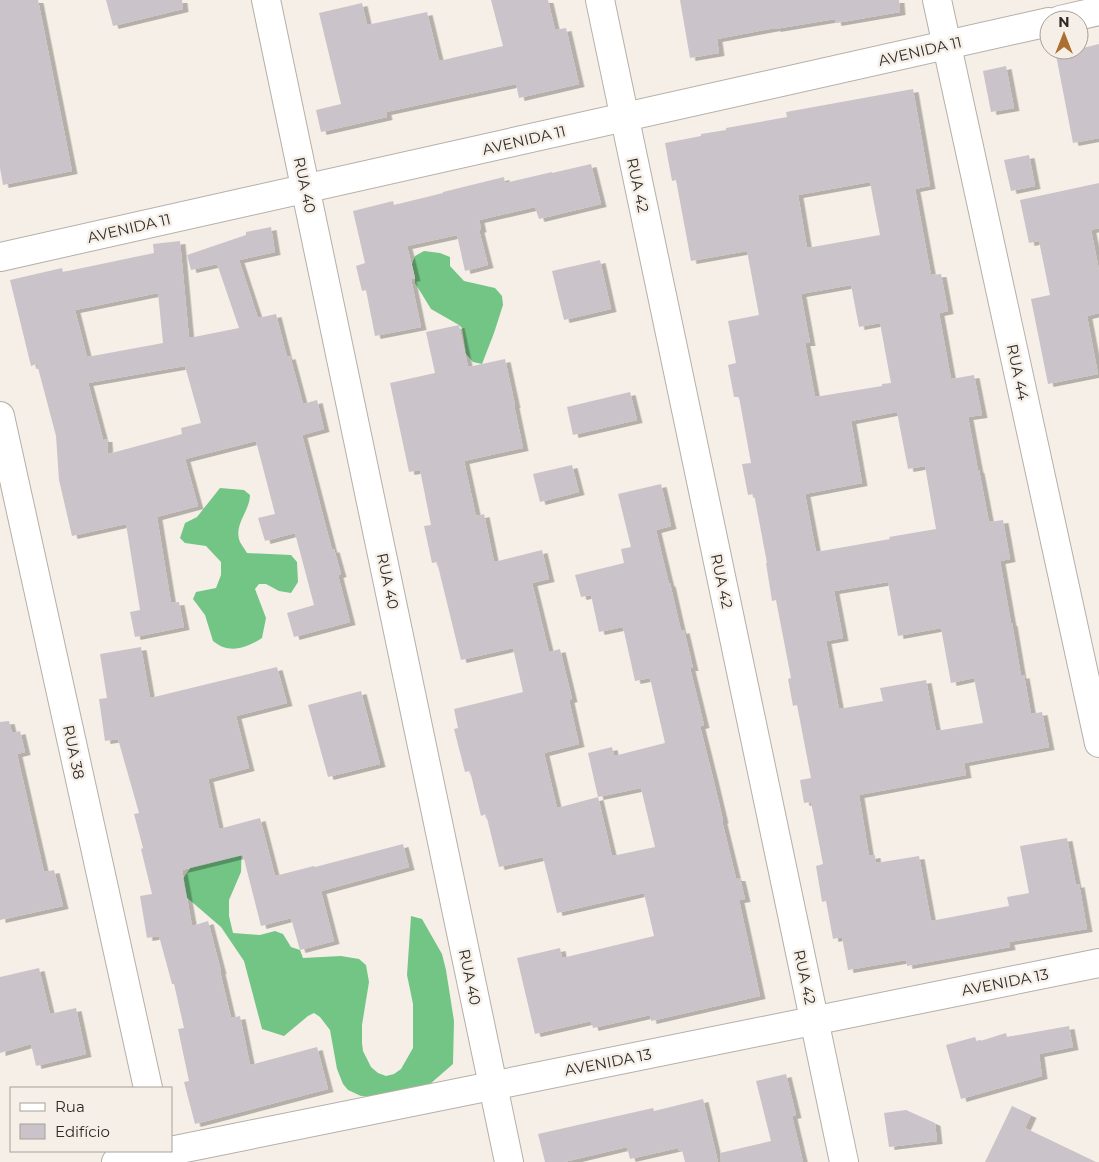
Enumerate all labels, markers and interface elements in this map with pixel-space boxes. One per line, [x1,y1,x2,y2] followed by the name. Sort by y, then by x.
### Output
[1039,10,1089,60] north arrow
[1058,13,1070,31] text: N
[876,32,964,70] street label: AVENIDA 11
[480,121,568,159] street label: AVENIDA 11
[290,155,320,215] street label: RUA 40
[623,156,653,214] street label: RUA 42
[85,209,173,247] street label: AVENIDA 11
[1003,342,1033,402] street label: RUA 44
[373,551,403,611] street label: RUA 40
[707,552,737,610] street label: RUA 42
[59,723,89,781] street label: RUA 38
[455,947,485,1007] street label: RUA 40
[790,948,820,1006] street label: RUA 42
[960,964,1050,1000] street label: AVENIDA 13
[563,1044,653,1080] street label: AVENIDA 13
[10,1087,172,1152] legend
[55,1097,85,1116] text: Rua
[55,1122,110,1141] text: Edifício

